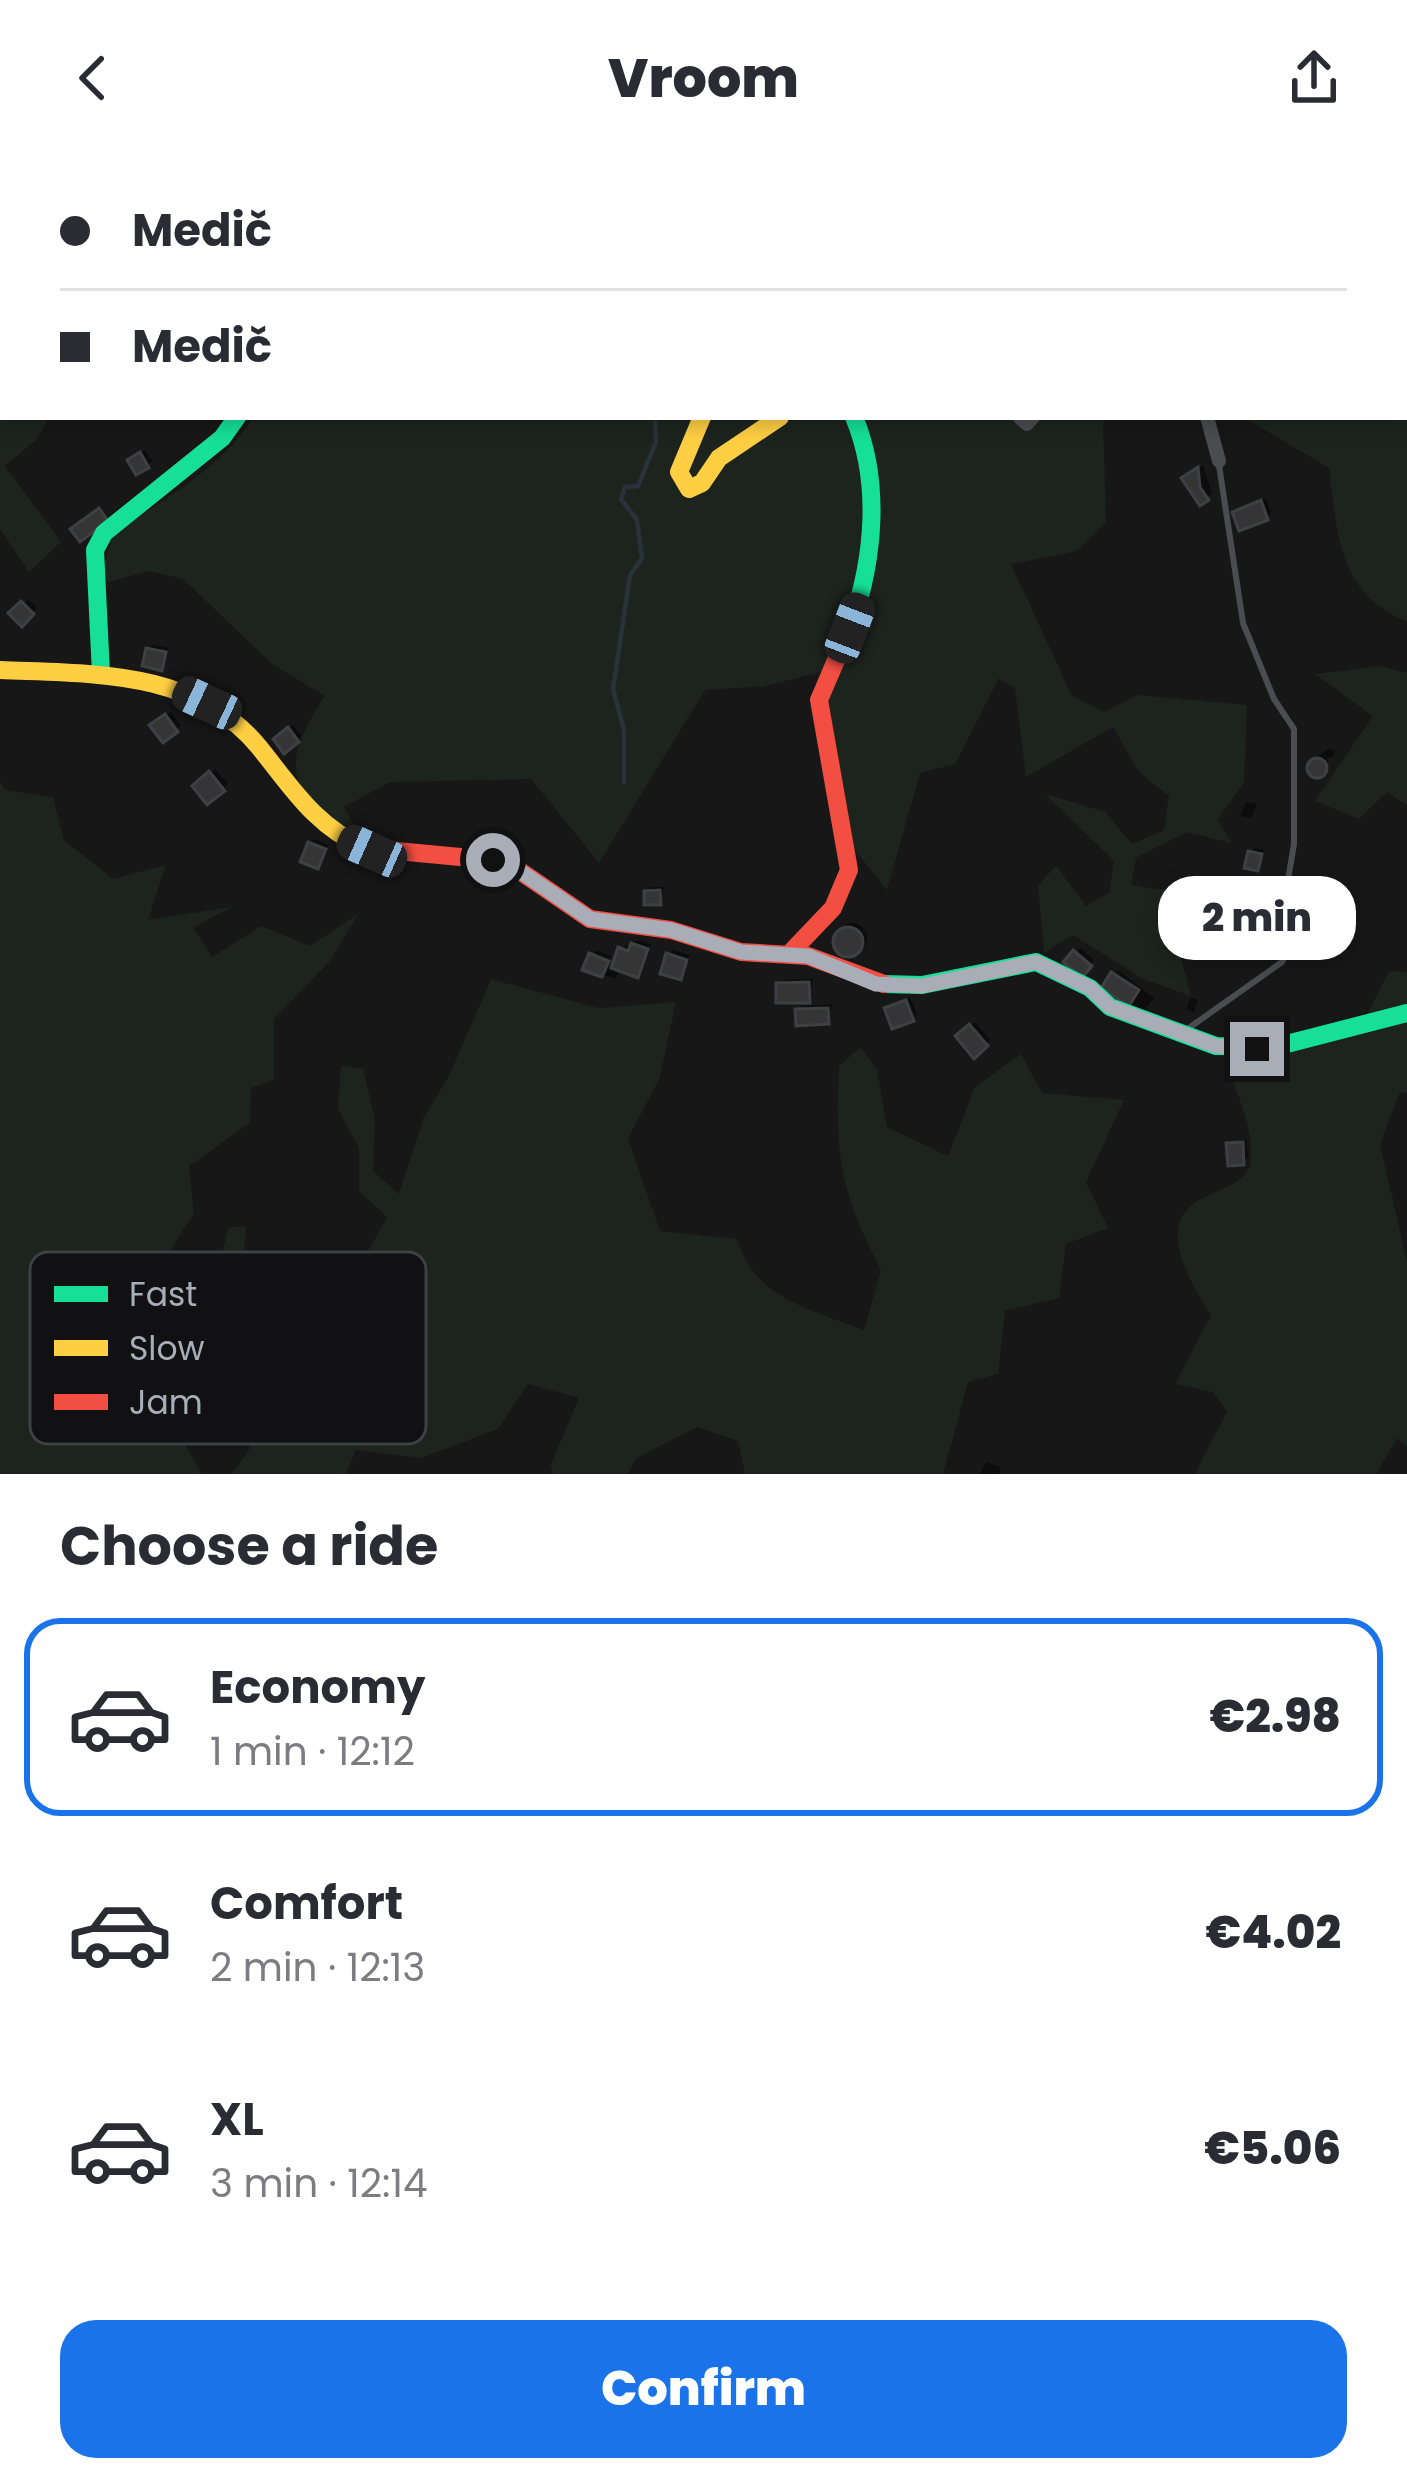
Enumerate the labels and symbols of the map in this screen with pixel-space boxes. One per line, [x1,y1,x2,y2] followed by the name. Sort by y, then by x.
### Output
[820,588,880,668] car
[167,671,247,735] car
[332,820,412,882] car
[466,833,520,887] route start
[1158,875,1356,959] callout: 2 min
[1230,1022,1284,1076] route end
[30,1252,426,1444] legend
[129,1271,197,1318] text: Fast
[129,1325,205,1372] text: Slow
[129,1379,203,1426] text: Jam

